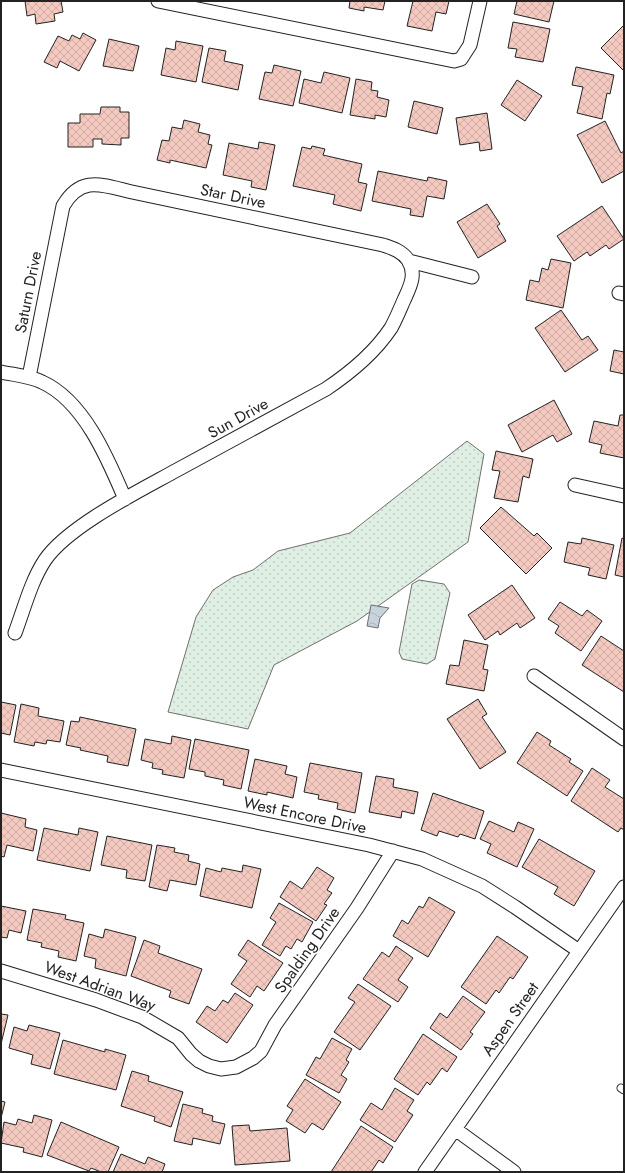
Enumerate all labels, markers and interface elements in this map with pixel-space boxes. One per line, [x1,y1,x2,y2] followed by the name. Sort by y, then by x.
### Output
[198,178,268,214] street label: Star Drive
[9,249,47,335] street label: Saturn Drive
[204,392,272,444] street label: Sun Drive
[241,791,369,839] street label: West Encore Drive
[269,902,345,998] street label: Spalding Drive
[41,955,160,1017] street label: West Adrian Way
[476,977,544,1061] street label: Aspen Street

